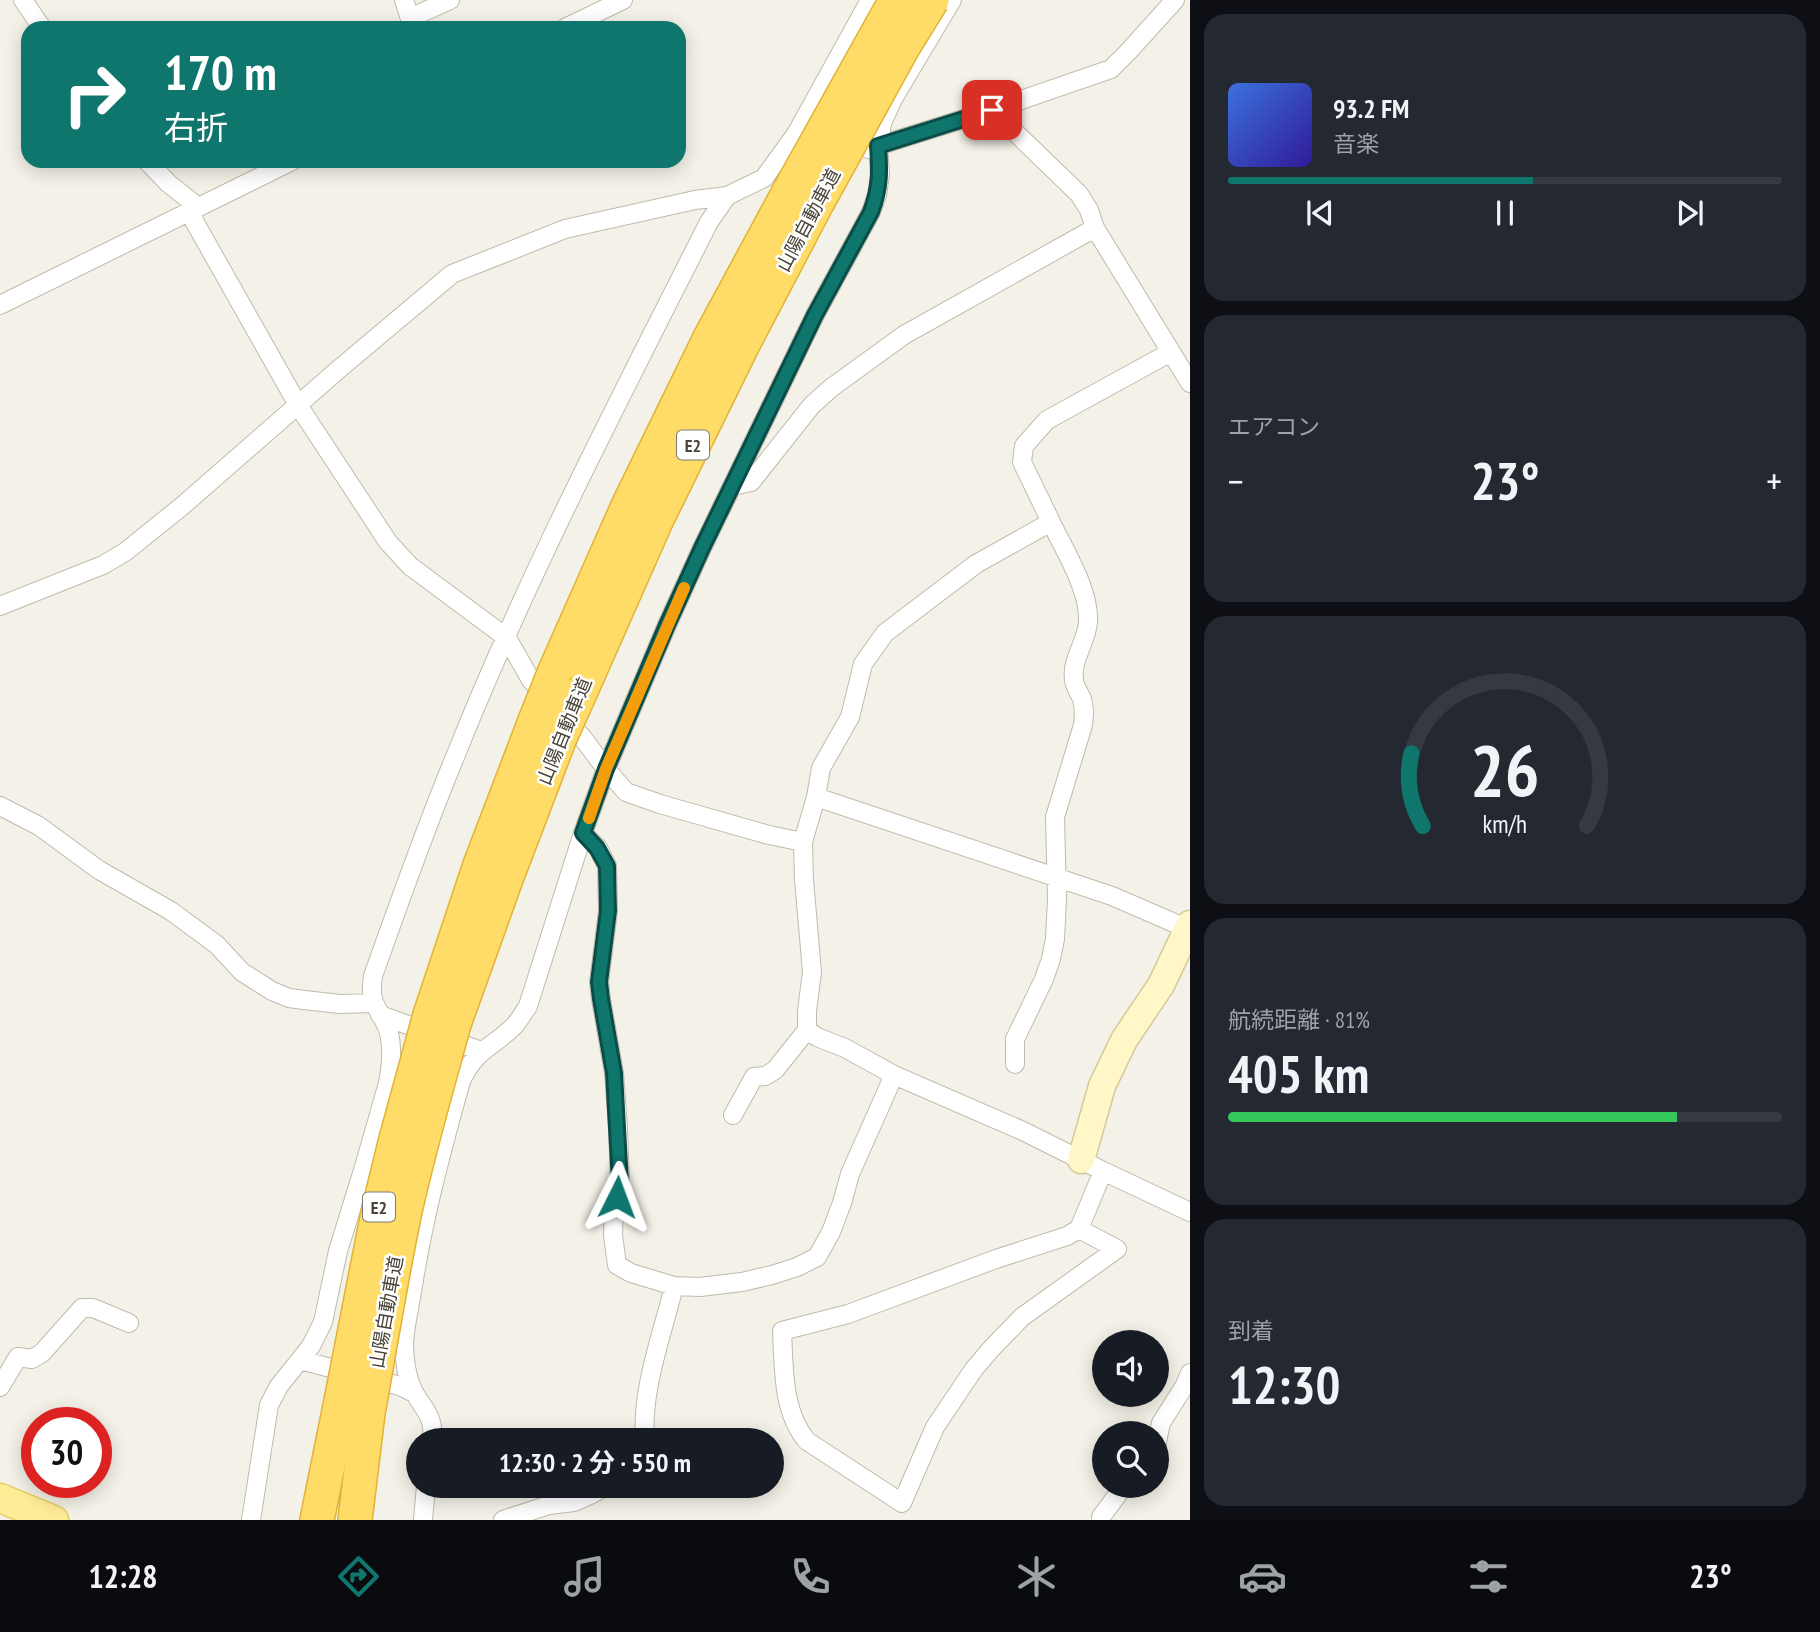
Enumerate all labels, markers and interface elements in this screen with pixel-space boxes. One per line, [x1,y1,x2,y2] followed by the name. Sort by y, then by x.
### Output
[164,40,277,104] text: 170 m
[49,49,140,140] icon: right
[962,80,1022,140] pin
[973,91,1011,129] icon: arrive
[1333,92,1409,125] text: 93.2 FM
[164,106,228,148] text: 右折
[1333,129,1379,158] text: 音楽
[771,164,845,276] street label: 山陽自動車道
[1301,194,1339,232] icon: previous
[1486,194,1524,232] icon: pause
[1671,194,1709,232] icon: next
[1228,412,1320,441] text: エアコン
[677,430,709,460] road number: E2
[1471,447,1539,514] text: 23°
[1228,456,1244,505] text: −
[1766,456,1782,505] text: +
[532,674,596,788] street label: 山陽自動車道
[1470,722,1540,816] text: 26
[1483,808,1527,840] text: km/h
[1228,1005,1370,1034] text: 航続距離 · 81%
[1228,1040,1369,1107] text: 405 km
[580,1160,654,1234] position arrow
[363,1192,395,1222] road number: E2
[364,1254,408,1370] street label: 山陽自動車道
[1228,1316,1274,1345] text: 到着
[1092,1330,1169,1498] map controls
[1092,1330,1169,1407] button: sound
[1228,1351,1340,1418] text: 12:30
[21,1407,112,1498] speed limit sign: 30
[1092,1421,1169,1498] button: search
[499,1446,691,1479] text: 12:30 · 2 分 · 550 m
[334,1552,383,1601] icon: directions
[560,1552,609,1601] icon: music
[786,1552,835,1601] icon: phone
[1012,1552,1061,1601] icon: climate
[1238,1552,1287,1601] icon: car
[1464,1552,1513,1601] icon: filters
[88,1555,158,1597] text: 12:28
[1689,1555,1732,1597] text: 23°

